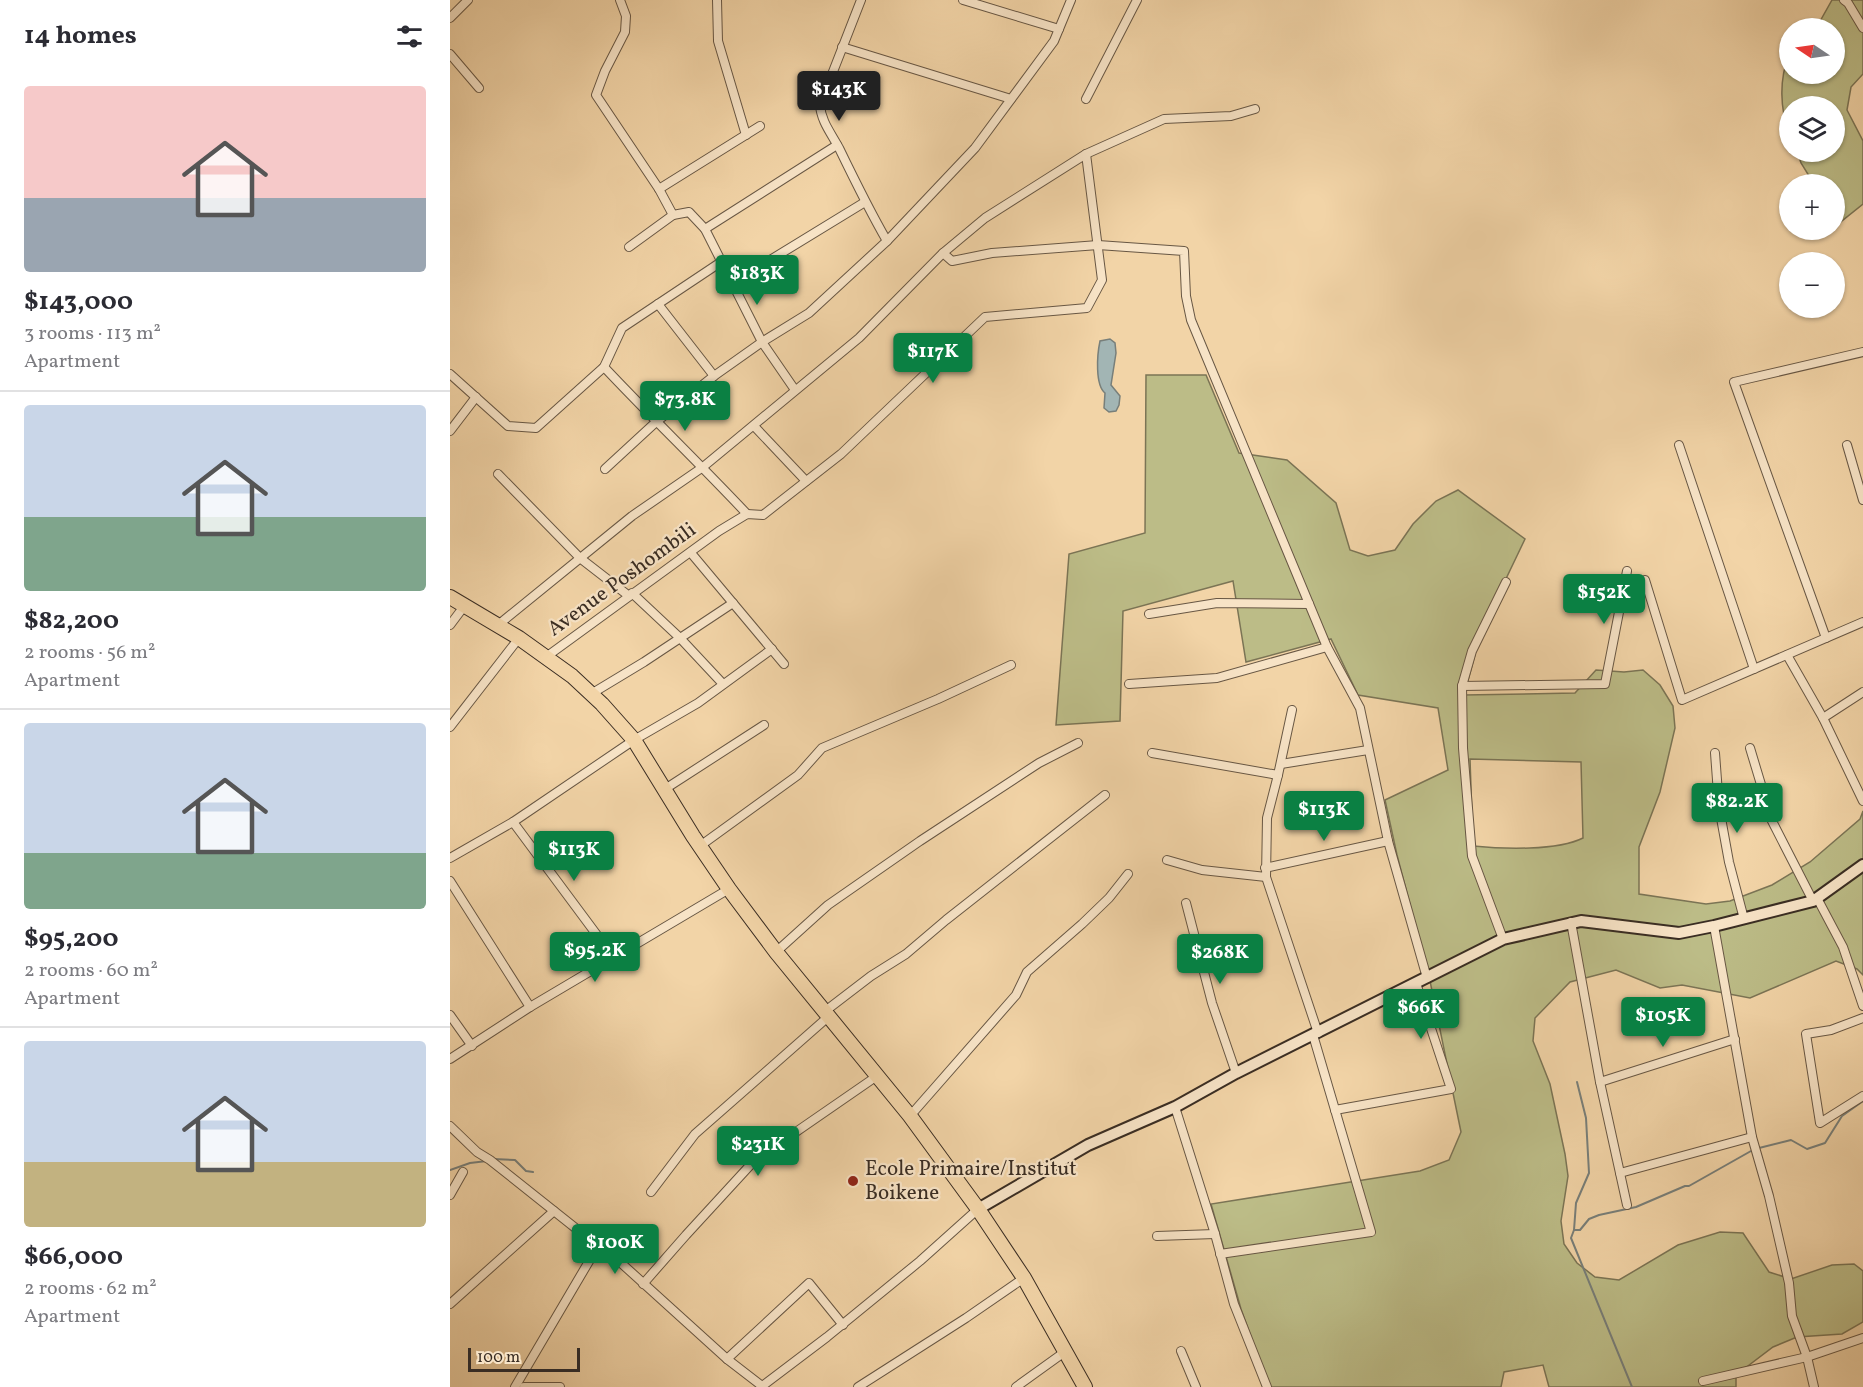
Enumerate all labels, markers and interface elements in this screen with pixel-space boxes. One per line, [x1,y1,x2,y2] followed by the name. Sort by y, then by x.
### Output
[24,18,137,54] text: 14 homes
[1779,18,1845,84] north arrow
[1779,18,1845,318] map controls
[393,20,426,53] icon: filters
[797,71,881,122] pin: $143K
[811,76,867,104] text: $143K
[1779,96,1845,162] button: layers
[171,125,279,233] icon: home
[1779,174,1845,240] button: +
[1779,252,1845,318] button: −
[715,255,799,306] pin: $183K
[730,260,784,288] text: $183K
[24,284,133,320] text: $143,000
[24,320,161,348] text: 3 rooms · 113 m²
[891,333,975,384] pin: $117K
[907,338,959,366] text: $117K
[24,348,120,376] text: Apartment
[636,381,734,432] pin: $73.8K
[654,386,716,414] text: $73.8K
[171,444,279,552] icon: home
[542,516,702,644] street label: Avenue Poshombili
[1562,574,1646,625] pin: $152K
[1577,579,1631,607] text: $152K
[24,603,119,639] text: $82,200
[24,639,155,667] text: 2 rooms · 56 m²
[24,667,120,695] text: Apartment
[171,762,279,870] icon: home
[1688,783,1786,834] pin: $82.2K
[1706,788,1768,816] text: $82.2K
[1282,791,1366,842] pin: $113K
[1298,796,1350,824] text: $113K
[532,831,616,882] pin: $113K
[548,836,600,864] text: $113K
[24,921,118,957] text: $95,200
[546,932,644,983] pin: $95.2K
[1178,934,1262,985] pin: $268K
[564,937,626,965] text: $95.2K
[1191,939,1249,967] text: $268K
[24,957,158,985] text: 2 rooms · 60 m²
[24,985,120,1013] text: Apartment
[1385,989,1457,1040] pin: $66K
[1397,994,1445,1022] text: $66K
[1621,997,1705,1048] pin: $105K
[1635,1002,1691,1030] text: $105K
[171,1080,279,1188] icon: home
[716,1126,800,1177] pin: $231K
[731,1131,785,1159] text: $231K
[865,1155,1077,1208] place label: Ecole Primaire/Institut Boikene
[846,1174,860,1188] marker: Ecole Primaire/Institut Boikene
[573,1224,657,1275] pin: $100K
[586,1229,644,1257] text: $100K
[24,1239,123,1275] text: $66,000
[24,1275,157,1303] text: 2 rooms · 62 m²
[24,1303,120,1331] text: Apartment
[468,1345,580,1372] scale bar
[477,1347,520,1369] text: 100 m

